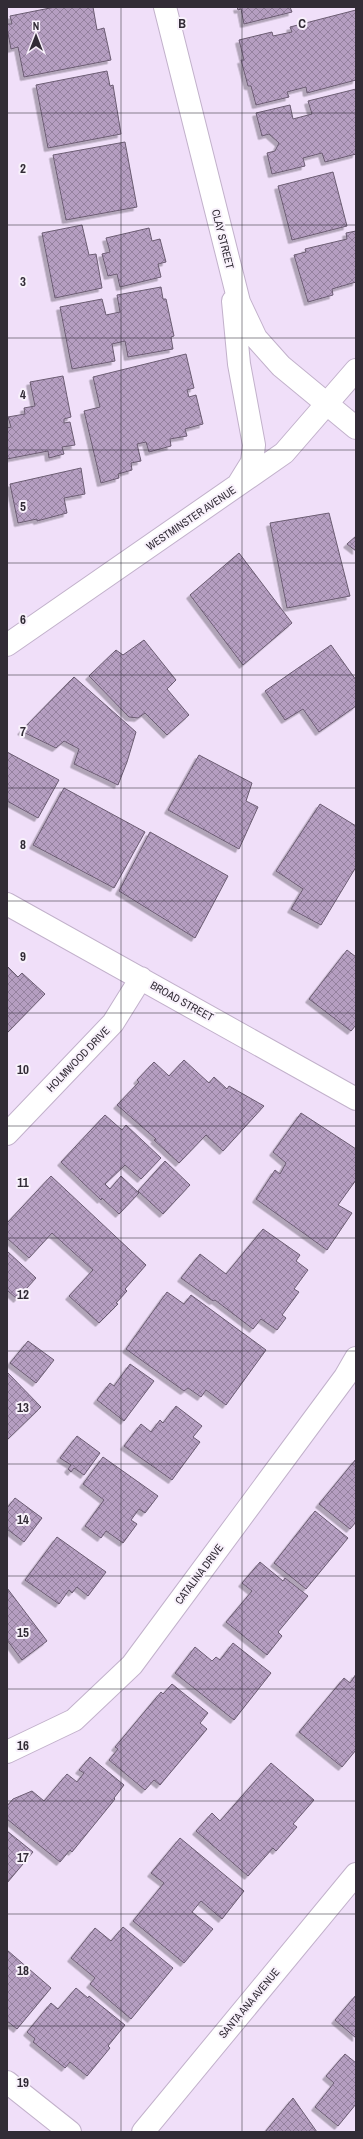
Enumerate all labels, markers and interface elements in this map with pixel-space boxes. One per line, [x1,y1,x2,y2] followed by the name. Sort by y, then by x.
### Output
[178,15,186,32] text: B
[298,15,306,32] text: C
[16,16,56,56] north arrow
[33,19,39,33] text: N
[20,160,26,177] text: 2
[209,208,237,271] street label: CLAY STREET
[20,273,26,290] text: 3
[20,386,26,403] text: 4
[144,483,238,553] street label: WESTMINSTER AVENUE
[20,498,26,515] text: 5
[20,611,26,628] text: 6
[20,723,26,740] text: 7
[20,836,26,853] text: 8
[20,948,26,965] text: 9
[148,978,217,1024] street label: BROAD STREET
[43,1023,113,1095] street label: HOLMWOOD DRIVE
[17,1061,29,1078] text: 10
[17,1174,29,1191] text: 11
[17,1286,29,1303] text: 12
[17,1399,29,1416] text: 13
[17,1511,29,1528] text: 14
[172,1541,226,1607] street label: CATALINA DRIVE
[17,1624,29,1641] text: 15
[17,1737,29,1754] text: 16
[17,1849,29,1866] text: 17
[17,1962,29,1979] text: 18
[216,1965,282,2041] street label: SANTA ANA AVENUE
[17,2074,29,2091] text: 19

